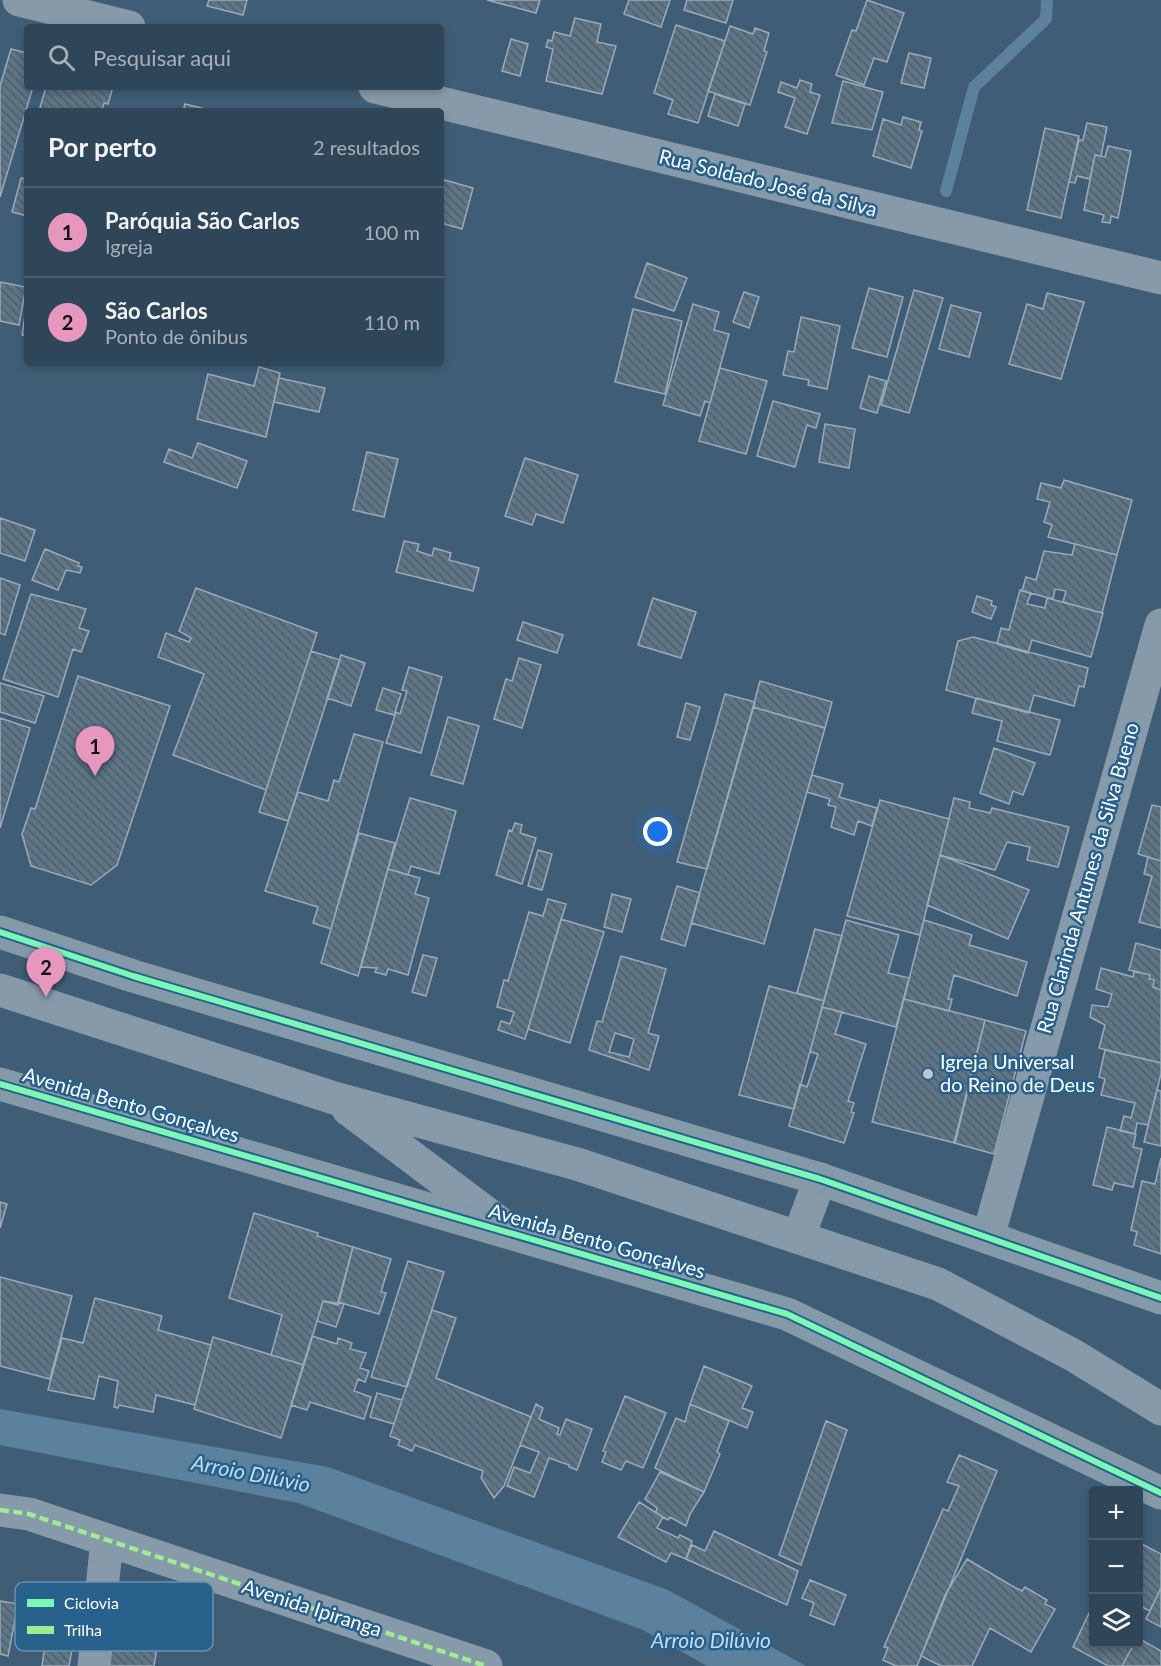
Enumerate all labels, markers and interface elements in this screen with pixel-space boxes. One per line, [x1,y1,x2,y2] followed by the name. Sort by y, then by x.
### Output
[24,24,444,90] search box
[45,41,78,74] icon: search
[93,44,231,71] text: Pesquisar aqui
[48,131,157,163] text: Por perto
[313,135,420,159] text: 2 resultados
[657,143,880,221] street label: Rua Soldado José da Silva
[105,207,300,234] text: Paróquia São Carlos
[62,220,73,244] text: 1
[364,220,420,244] text: 100 m
[105,234,153,258] text: Igreja
[105,297,208,324] text: São Carlos
[62,310,73,334] text: 2
[364,310,420,334] text: 110 m
[105,324,248,348] text: Ponto de ônibus
[1031,720,1143,1036] street label: Rua Clarinda Antunes da Silva Bueno
[76,726,115,776] pin: 1
[643,817,672,846] your location
[26,948,66,997] pin: 2
[940,1049,1095,1096] place label: Igreja Universal do Reino de Deus
[20,1062,242,1146] street label: Avenida Bento Gonçalves
[921,1067,935,1081] marker: Igreja Universal do Reino de Deus
[486,1198,708,1282] street label: Avenida Bento Gonçalves
[189,1449,313,1496] water label: Arroio Dilúvio
[1089,1486,1143,1648] map controls
[1089,1486,1143,1540] button: +
[1089,1540,1143,1594] button: −
[239,1573,385,1641] street label: Avenida Ipiranga
[15,1582,213,1651] legend
[64,1593,119,1612] text: Ciclovia
[1089,1594,1143,1648] button: layers
[64,1620,102,1639] text: Trilha
[650,1627,771,1652] water label: Arroio Dilúvio

